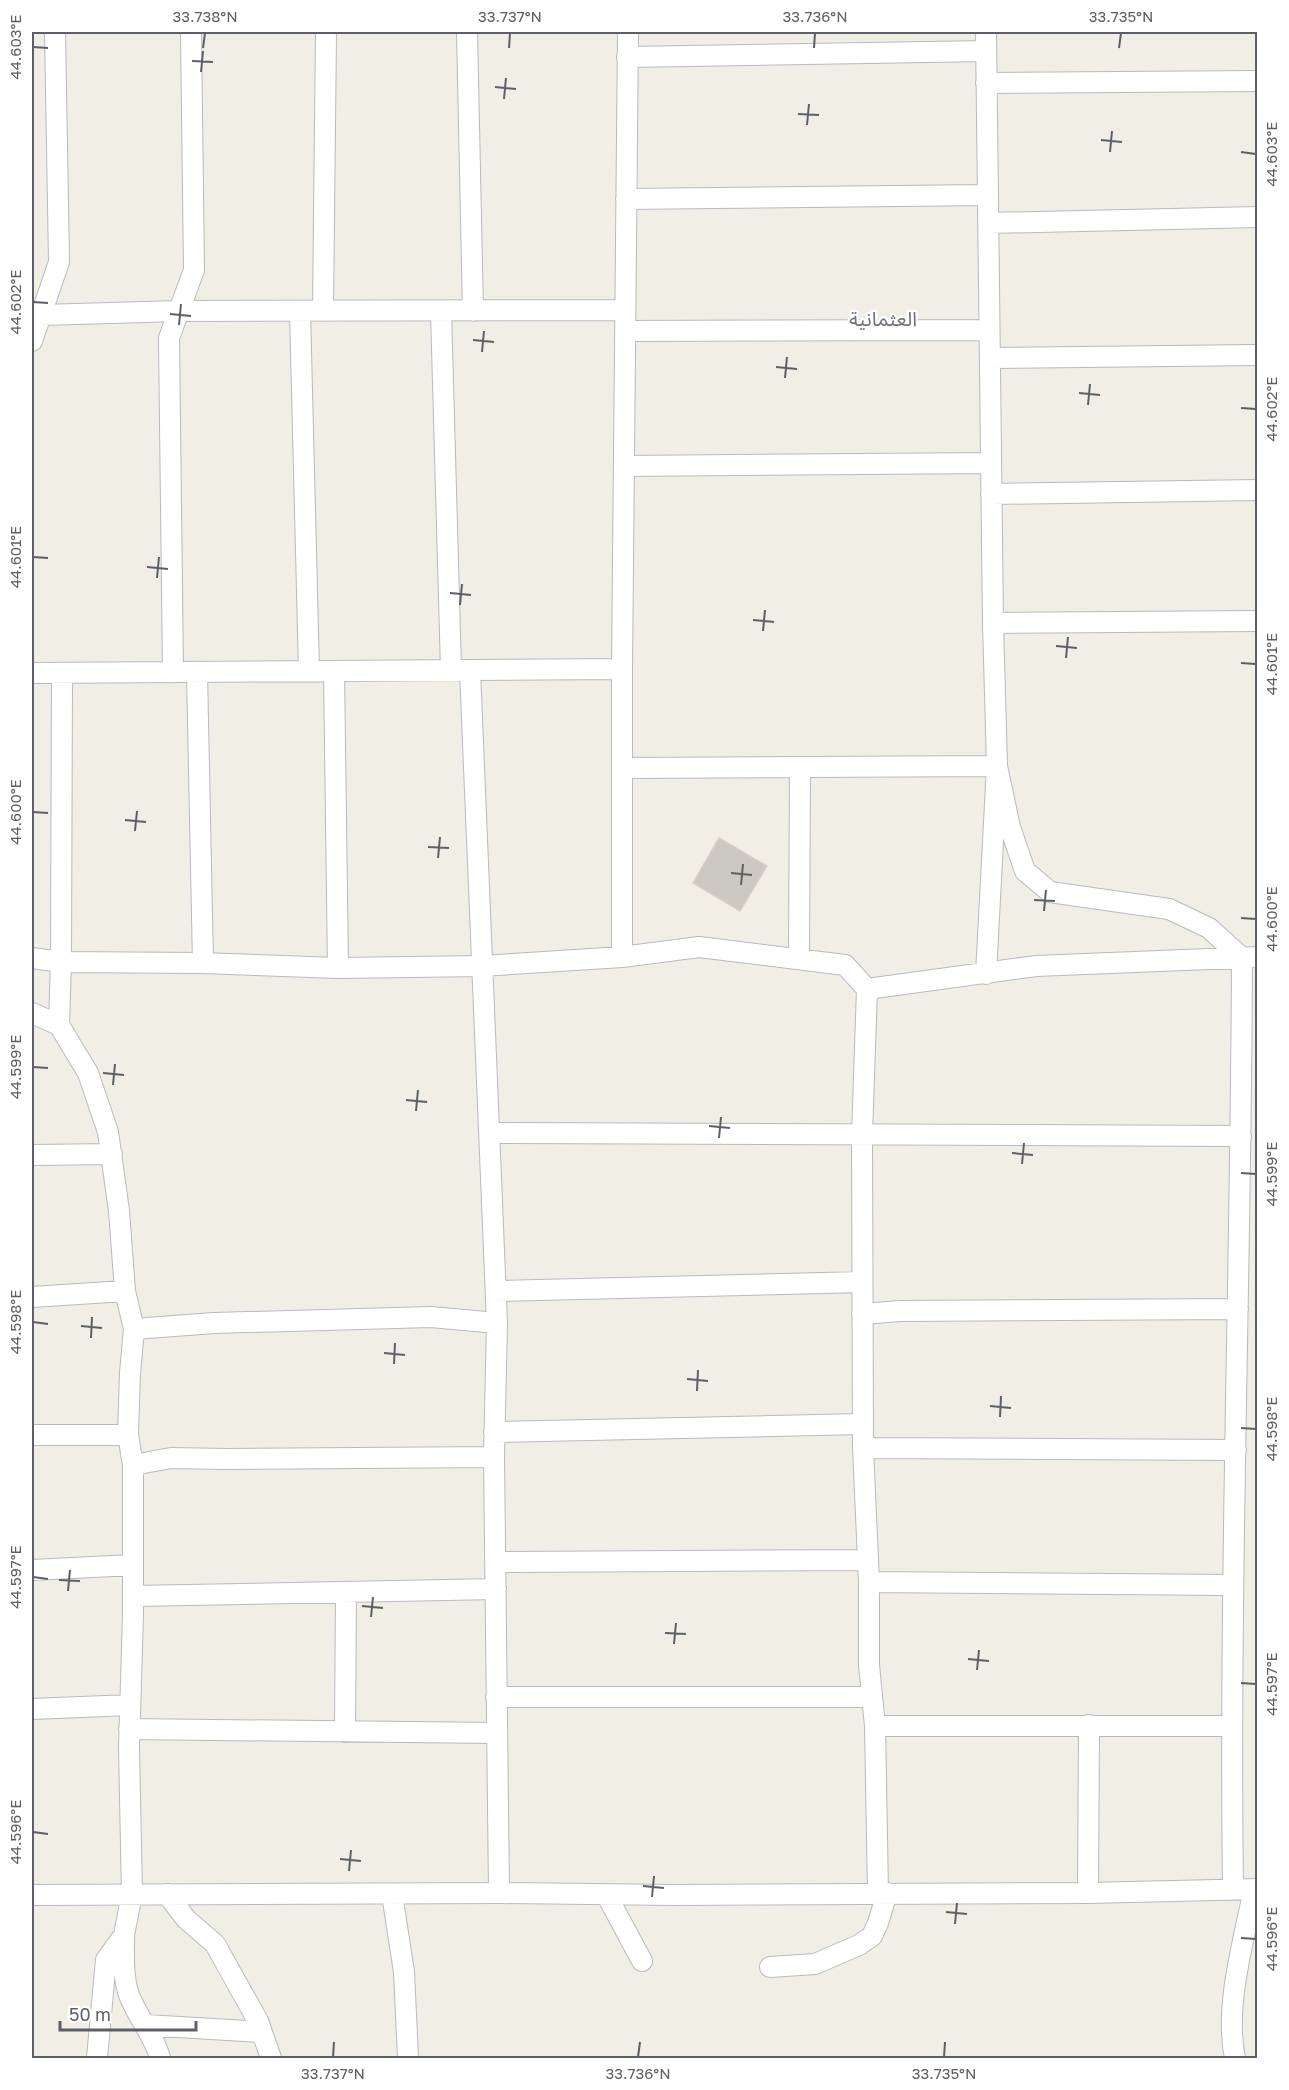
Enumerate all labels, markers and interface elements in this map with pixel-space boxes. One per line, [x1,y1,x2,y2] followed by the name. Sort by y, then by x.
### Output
[172,7,238,25] text: 33.738°N
[478,7,542,25] text: 33.737°N
[782,7,848,25] text: 33.736°N
[1089,7,1153,25] text: 33.735°N
[6,15,24,79] text: 44.603°E
[1262,122,1280,186] text: 44.603°E
[6,270,24,334] text: 44.602°E
[849,306,917,330] district label: العثمانية
[1262,377,1280,441] text: 44.602°E
[6,526,24,588] text: 44.601°E
[1262,633,1280,695] text: 44.601°E
[6,779,24,845] text: 44.600°E
[1262,886,1280,952] text: 44.600°E
[6,1035,24,1099] text: 44.599°E
[1262,1142,1280,1206] text: 44.599°E
[6,1290,24,1354] text: 44.598°E
[1262,1397,1280,1461] text: 44.598°E
[6,1545,24,1609] text: 44.597°E
[1262,1652,1280,1716] text: 44.597°E
[6,1800,24,1864] text: 44.596°E
[1262,1907,1280,1971] text: 44.596°E
[60,1994,196,2032] scale bar
[69,2003,111,2025] text: 50 m
[301,2064,365,2082] text: 33.737°N
[605,2064,671,2082] text: 33.736°N
[912,2064,976,2082] text: 33.735°N

